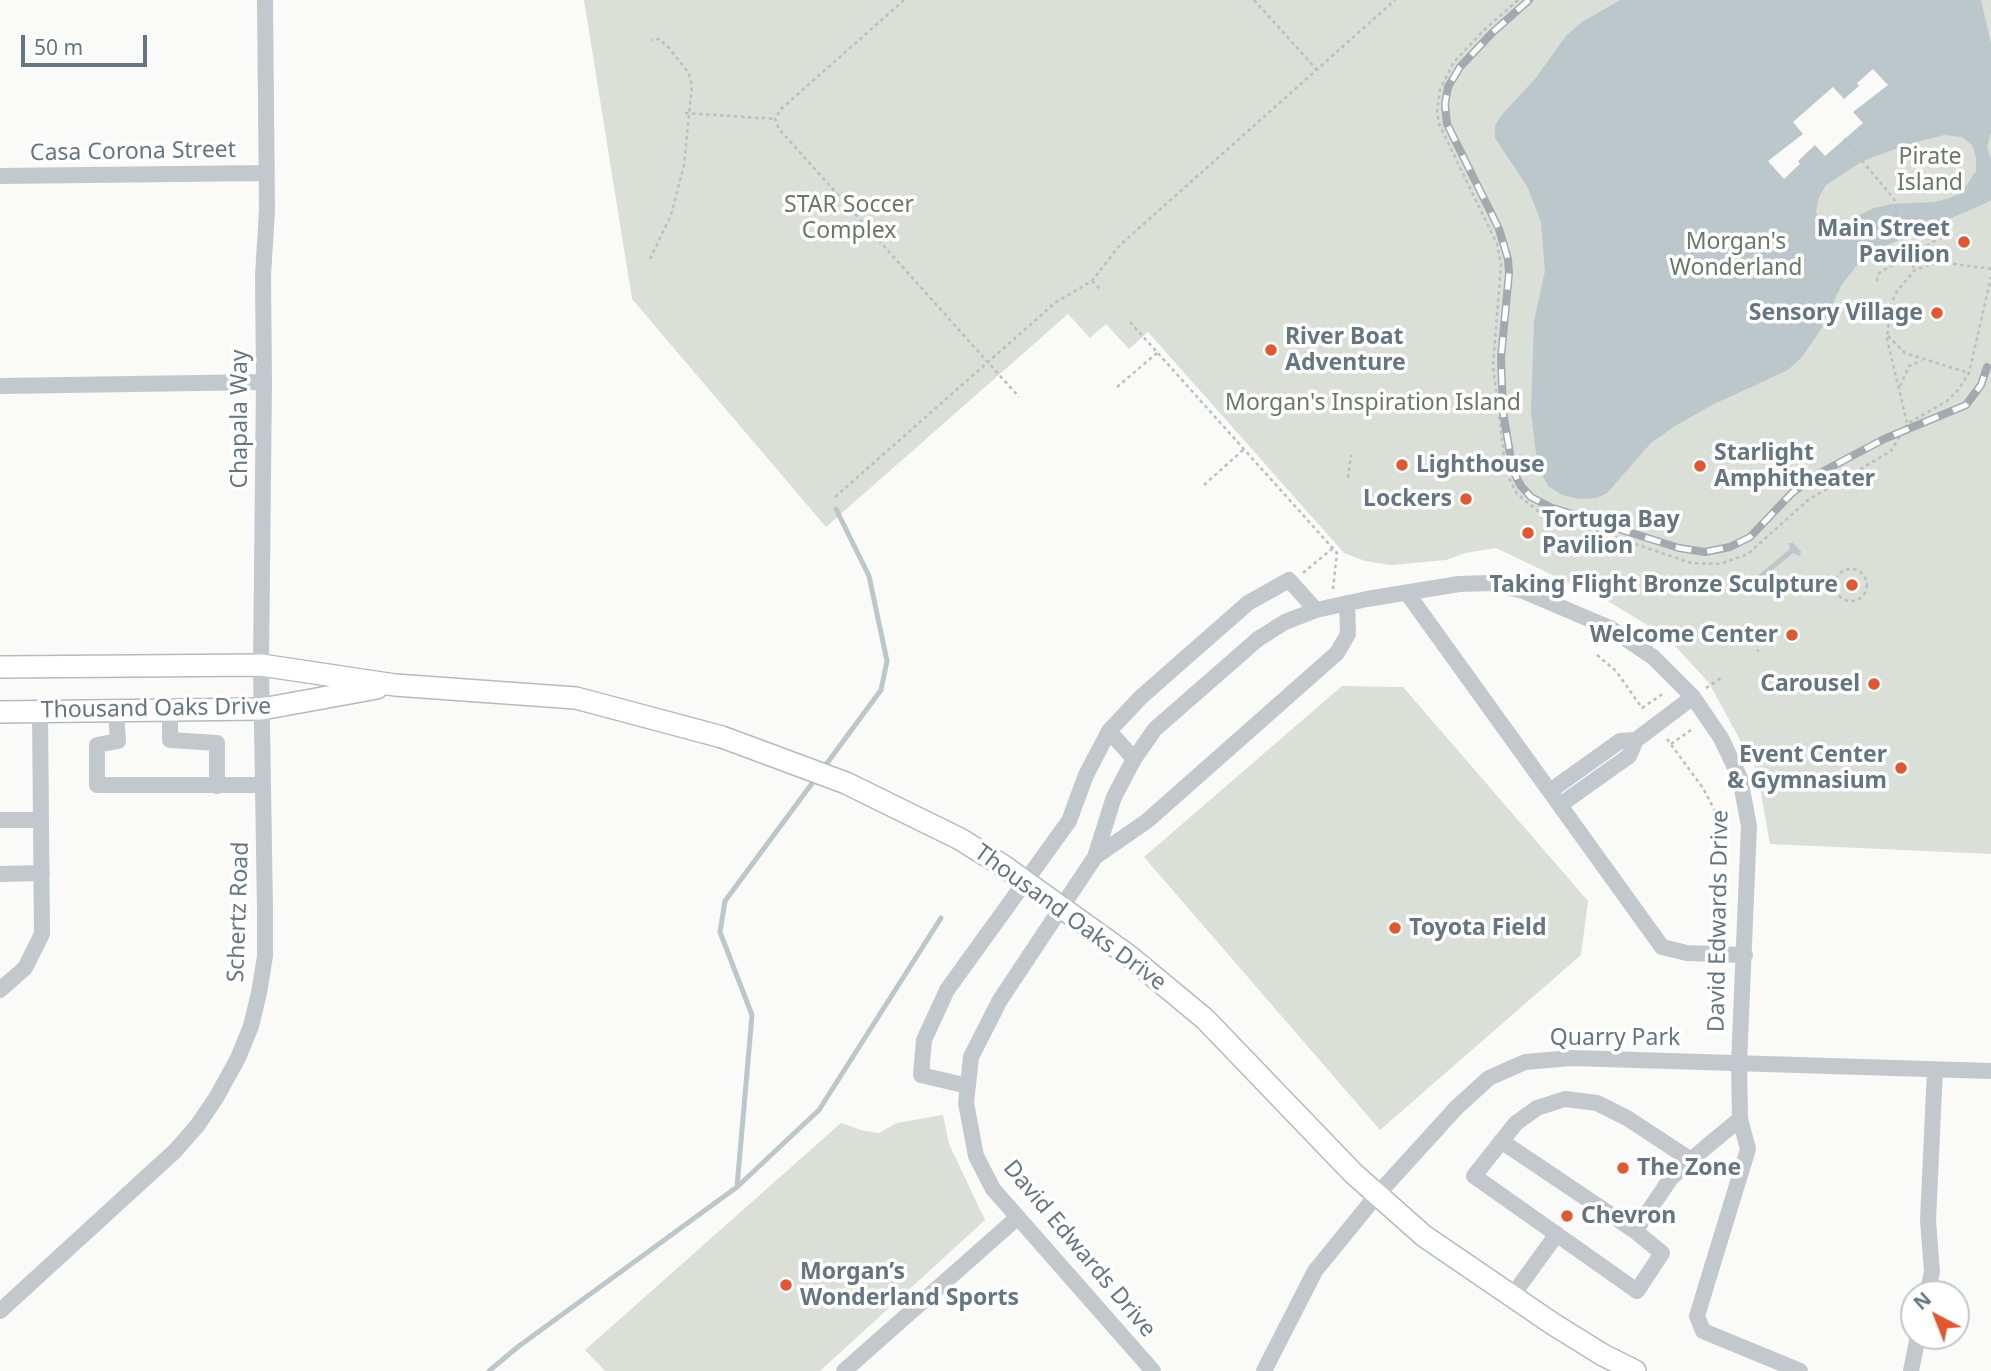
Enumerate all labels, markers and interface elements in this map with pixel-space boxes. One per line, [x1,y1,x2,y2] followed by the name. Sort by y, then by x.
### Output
[24,21,150,65] scale bar
[34,33,83,61] text: 50 m
[30,136,236,168] street label: Casa Corona Street
[1897,143,1963,197] park label: Pirate Island
[784,191,914,245] park label: STAR Soccer Complex
[1817,215,1950,269] place label: Main Street Pavilion
[1670,228,1802,282] park label: Morgan's Wonderland
[1956,234,1972,250] marker: Main Street Pavilion
[1749,299,1923,327] place label: Sensory Village
[1929,305,1945,321] marker: Sensory Village
[1285,323,1406,377] place label: River Boat Adventure
[1263,342,1279,358] marker: River Boat Adventure
[226,349,254,489] street label: Chapala Way
[1225,389,1521,417] park label: Morgan's Inspiration Island
[1714,439,1875,493] place label: Starlight Amphitheater
[1416,451,1545,479] place label: Lighthouse
[1394,457,1410,473] marker: Lighthouse
[1692,458,1708,474] marker: Starlight Amphitheater
[1363,485,1452,513] place label: Lockers
[1458,491,1474,507] marker: Lockers
[1542,506,1680,560] place label: Tortuga Bay Pavilion
[1520,525,1536,541] marker: Tortuga Bay Pavilion
[1490,571,1838,599] place label: Taking Flight Bronze Sculpture
[1844,577,1860,593] marker: Taking Flight Bronze Sculpture
[1590,621,1778,649] place label: Welcome Center
[1784,627,1800,643] marker: Welcome Center
[1760,670,1860,698] place label: Carousel
[1866,676,1882,692] marker: Carousel
[41,693,271,725] street label: Thousand Oaks Drive
[1727,741,1887,795] place label: Event Center & Gymnasium
[1893,760,1909,776] marker: Event Center & Gymnasium
[1703,810,1735,1032] street label: David Edwards Drive
[969,839,1171,997] street label: Thousand Oaks Drive
[223,841,255,983] street label: Schertz Road
[1409,914,1546,942] place label: Toyota Field
[1387,920,1403,936] marker: Toyota Field
[1550,1024,1680,1052] street label: Quarry Park
[1637,1154,1741,1182] place label: The Zone
[997,1155,1161,1343] street label: David Edwards Drive
[1615,1160,1631,1176] marker: The Zone
[1581,1202,1676,1230] place label: Chevron
[1559,1208,1575,1224] marker: Chevron
[800,1258,1019,1312] place label: Morgan’s Wonderland Sports
[778,1277,794,1293] marker: Morgan’s Wonderland Sports
[1900,1280,1970,1350] north arrow
[1908,1286,1937,1316] text: N

